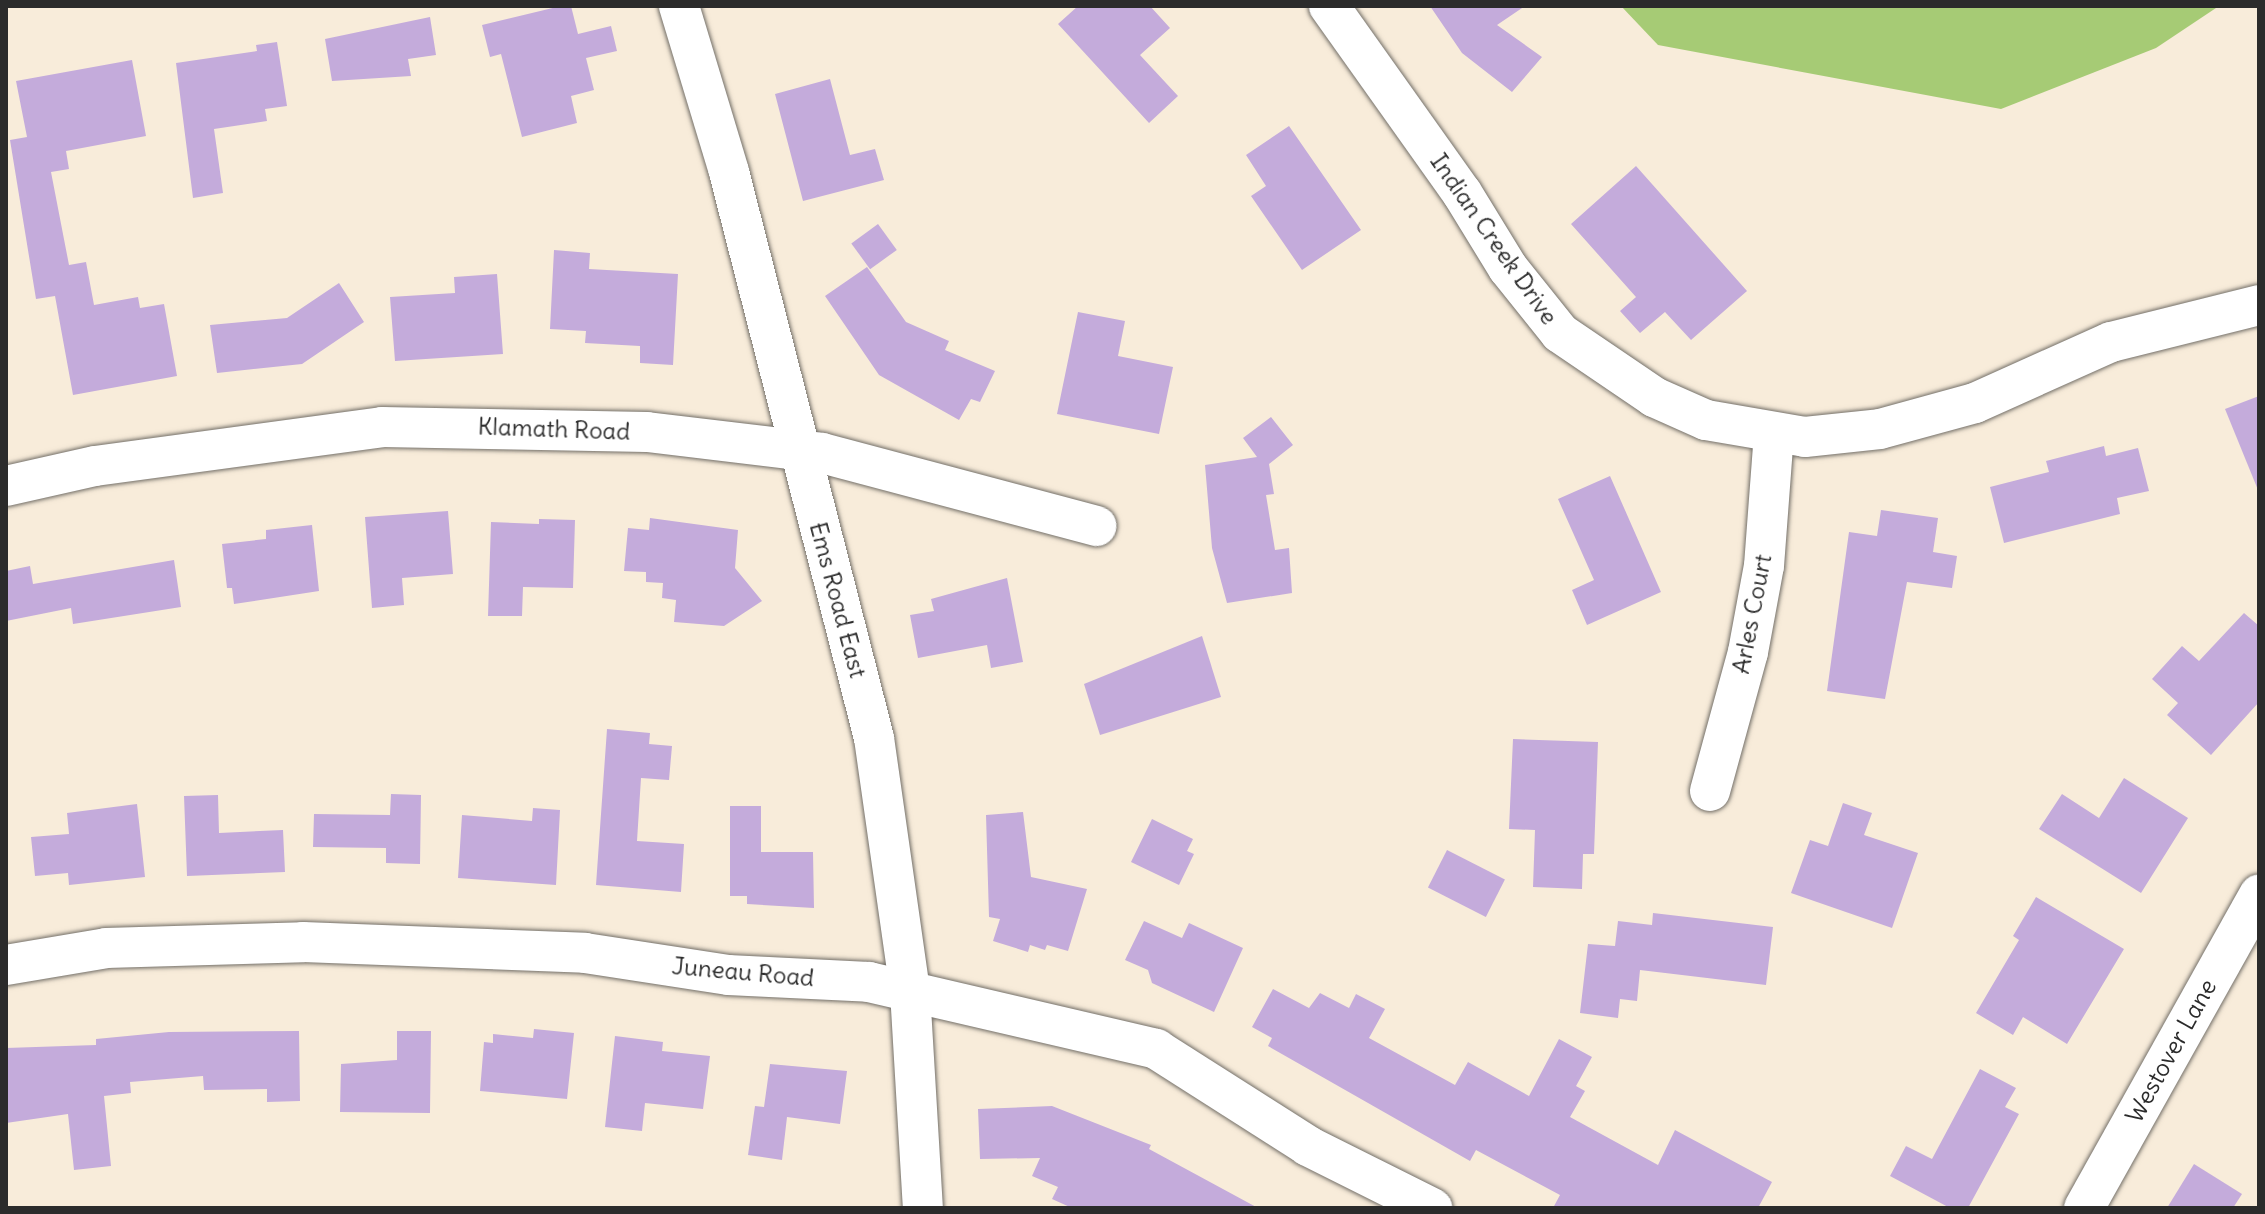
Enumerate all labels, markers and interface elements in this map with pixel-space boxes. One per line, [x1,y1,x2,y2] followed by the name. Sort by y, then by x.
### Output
[1424,148,1564,330] street label: Indian Creek Drive
[477,412,631,446] street label: Klamath Road
[803,519,873,681] street label: Ems Road East
[1726,552,1778,676] street label: Arles Court
[671,951,815,993] street label: Juneau Road
[2120,974,2222,1128] street label: Westover Lane

